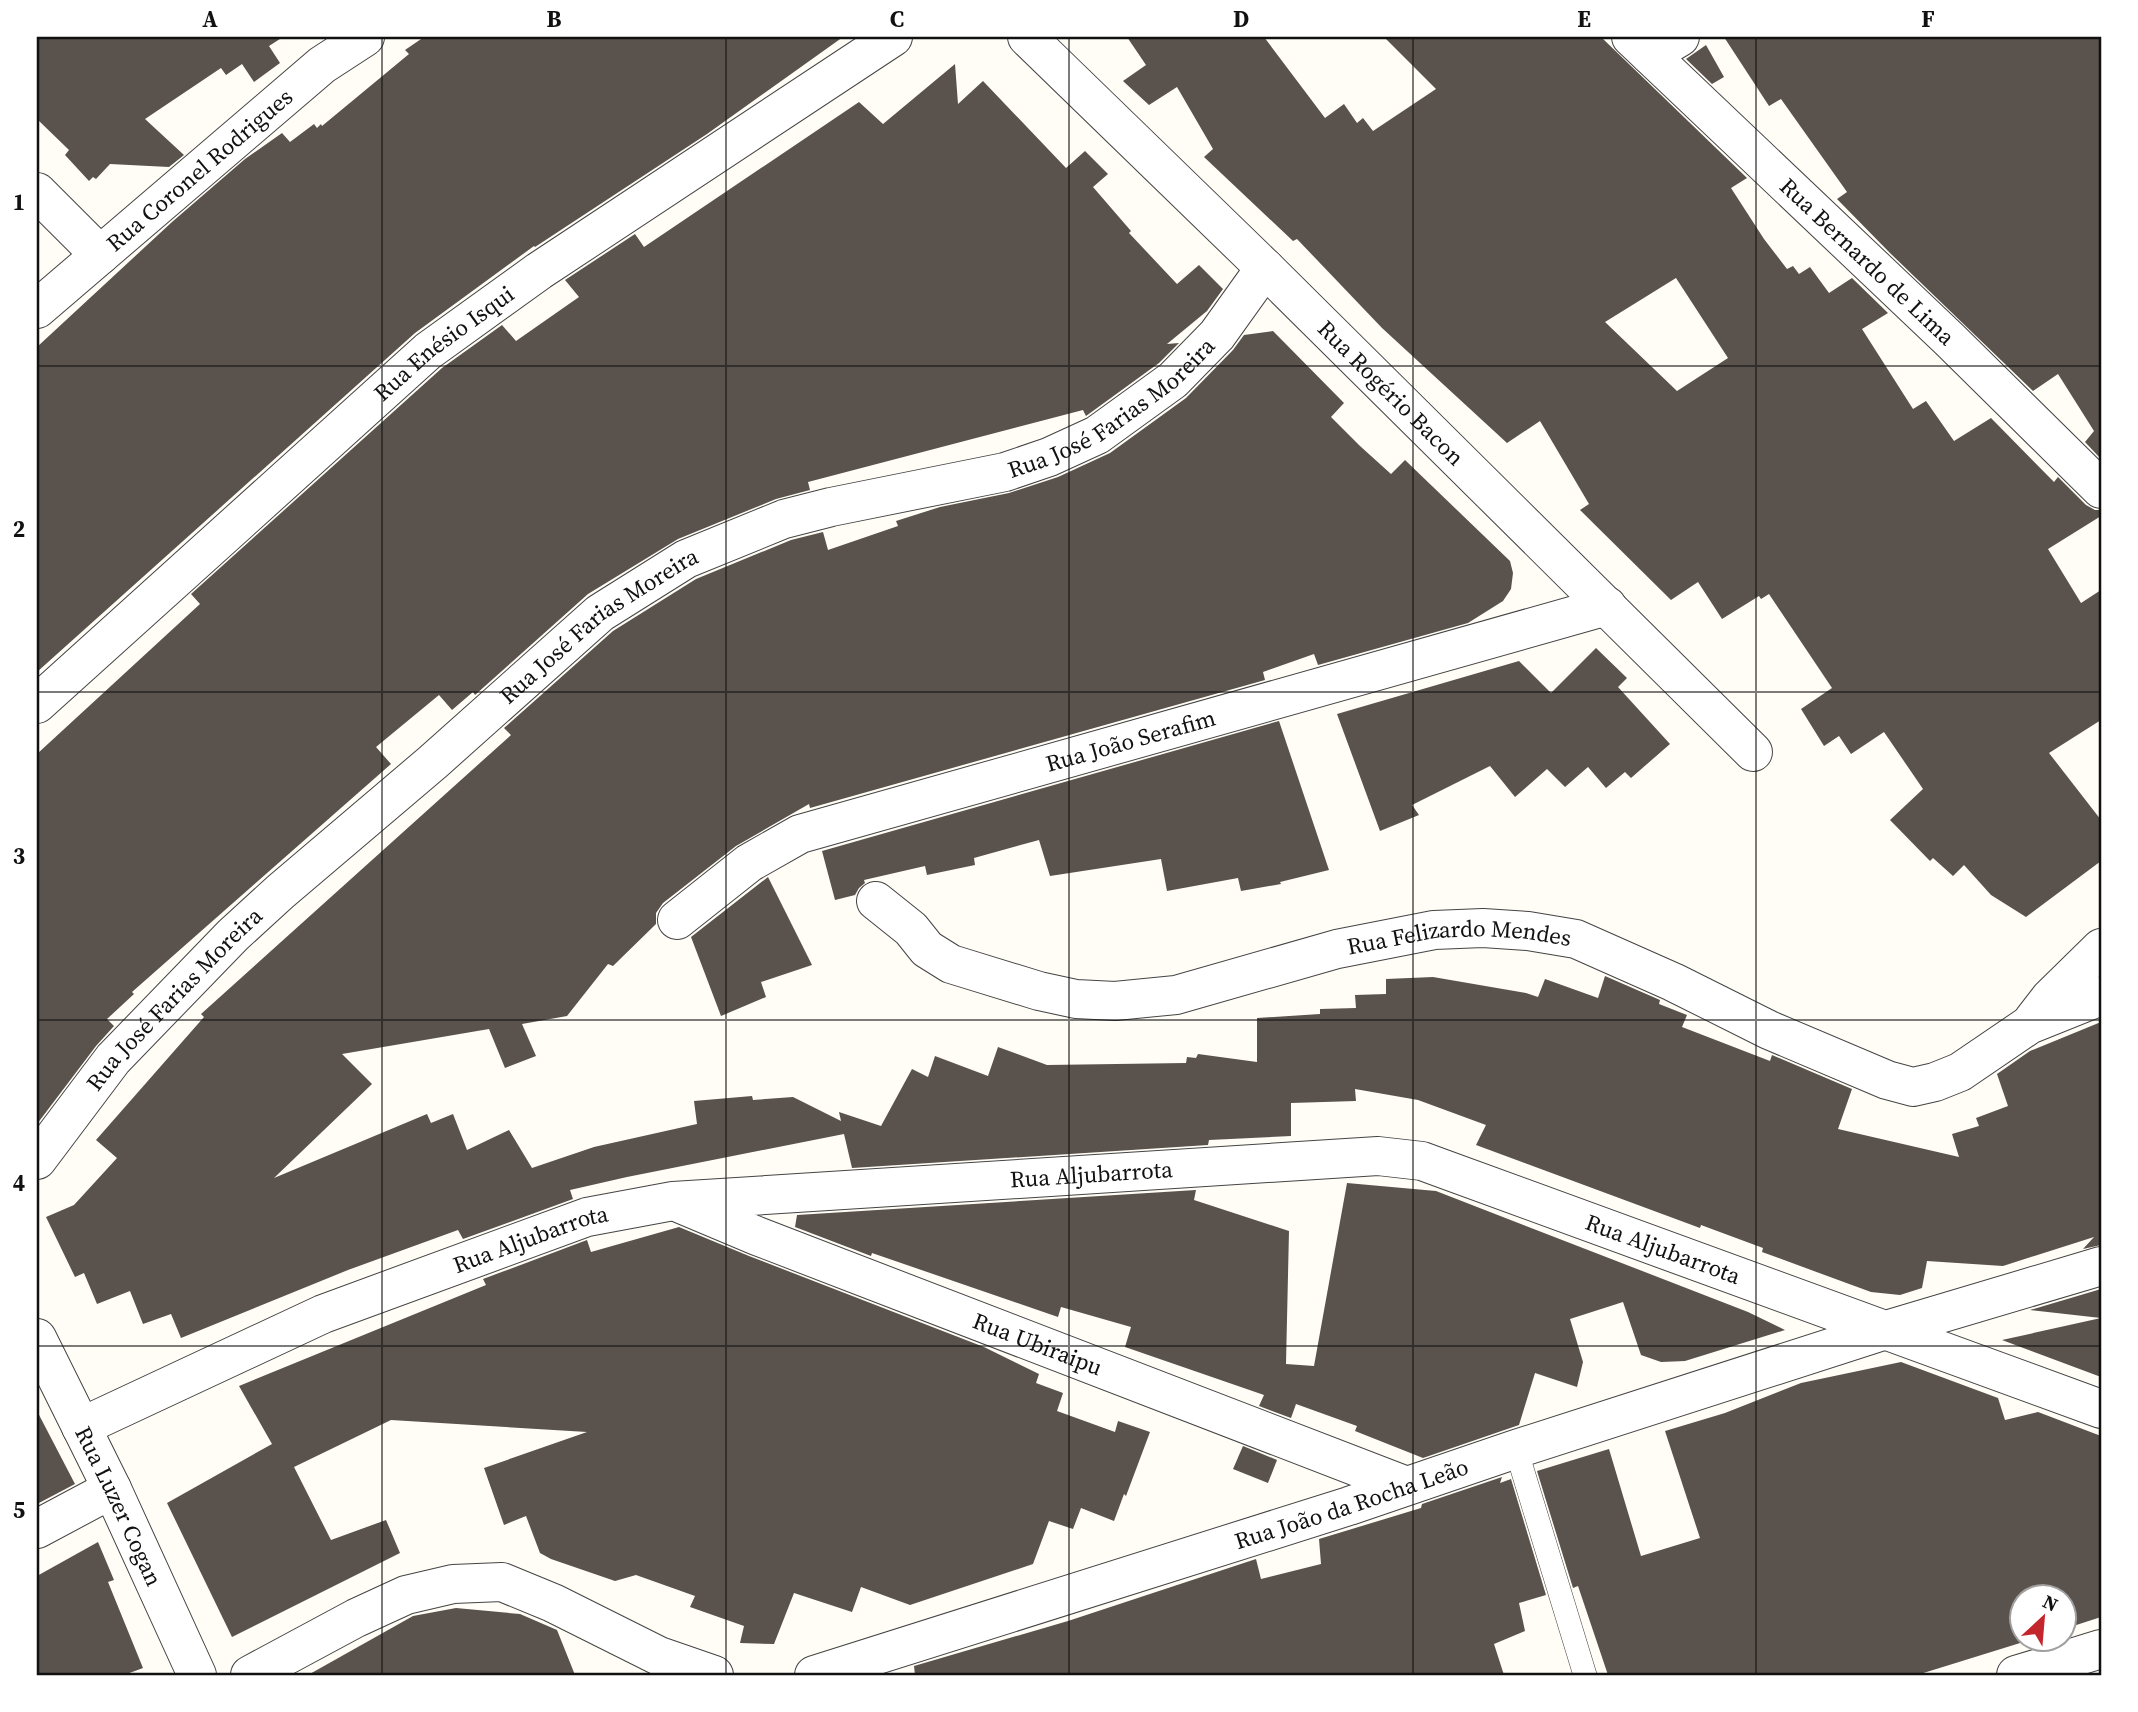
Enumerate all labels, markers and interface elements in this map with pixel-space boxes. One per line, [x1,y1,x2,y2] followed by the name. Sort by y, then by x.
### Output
[202,3,218,35] text: A
[547,3,562,35] text: B
[890,3,904,35] text: C
[1233,3,1249,35] text: D
[1577,3,1591,35] text: E
[1921,3,1935,35] text: F
[99,81,300,259] street label: Rua Coronel Rodrigues
[1773,171,1962,353] street label: Rua Bernardo de Lima
[13,186,25,218] text: 1
[367,278,521,409] street label: Rua Enésio Isqui
[1311,313,1471,473] street label: Rua Rogério Bacon
[1004,330,1222,486] street label: Rua José Farias Moreira
[13,513,25,545] text: 2
[493,540,703,711] street label: Rua José Farias Moreira
[1042,701,1219,780] street label: Rua João Serafim
[13,840,25,872] text: 3
[79,900,269,1097] street label: Rua José Farias Moreira
[1344,912,1574,963] street label: Rua Felizardo Mendes
[1009,1153,1174,1195] street label: Rua Aljubarrota
[13,1167,25,1199] text: 4
[448,1197,611,1281] street label: Rua Aljubarrota
[1581,1206,1745,1292] street label: Rua Aljubarrota
[968,1304,1107,1383] street label: Rua Ubiraipu
[67,1421,170,1591] street label: Rua Luzer Cogan
[1230,1450,1473,1557] street label: Rua João da Rocha Leão
[13,1494,25,1526] text: 5
[2008,1582,2078,1652] north arrow
[2039,1588,2063,1618] text: N

